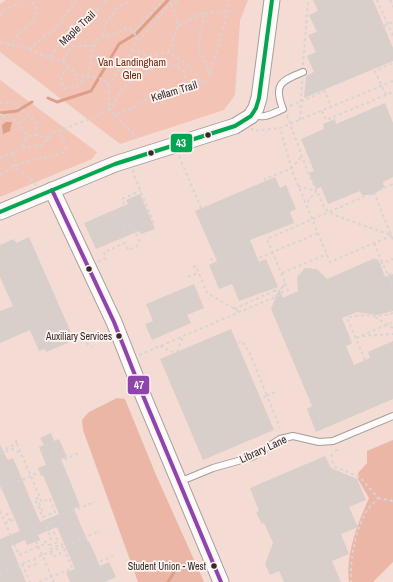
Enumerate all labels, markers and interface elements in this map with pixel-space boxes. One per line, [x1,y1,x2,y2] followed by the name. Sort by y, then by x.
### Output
[56,8,98,48] street label: Maple Trail
[98,55,166,82] park label: Van Landingham Glen
[149,77,199,105] street label: Kellam Trail
[203,130,213,140] unlabelled marker
[170,133,193,153] line badge: 43
[176,136,186,150] text: 43
[146,148,156,158] unlabelled marker
[84,264,94,274] unlabelled marker
[45,330,112,343] place label: Auxiliary Services
[114,331,124,341] marker: Auxiliary Services
[127,375,150,395] line badge: 47
[134,378,144,392] text: 47
[237,432,289,466] street label: Library Lane
[128,560,207,573] place label: Student Union - West
[209,561,219,571] marker: Student Union - West

